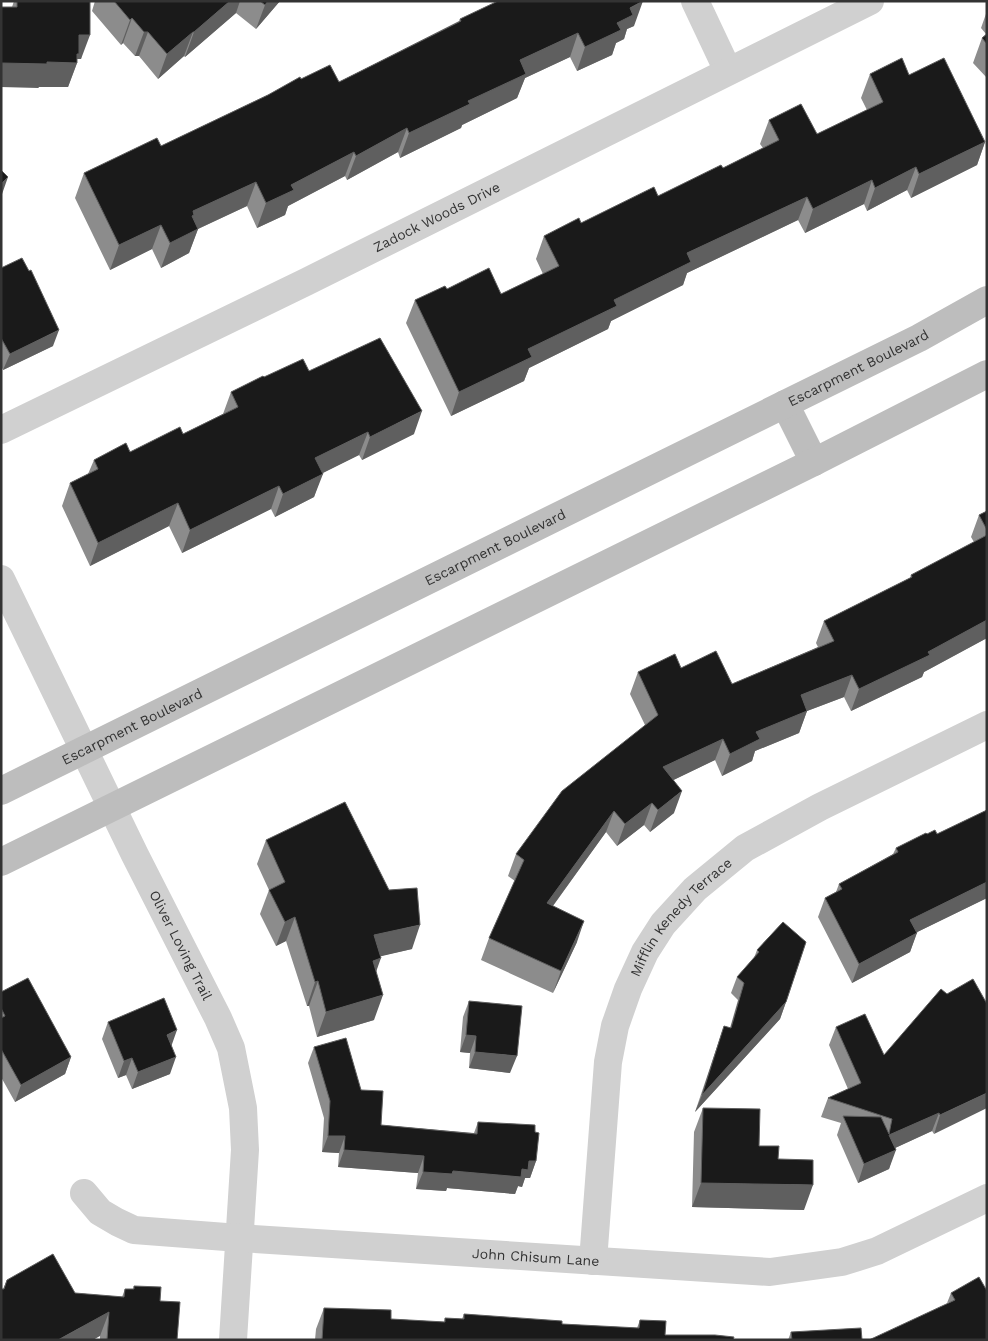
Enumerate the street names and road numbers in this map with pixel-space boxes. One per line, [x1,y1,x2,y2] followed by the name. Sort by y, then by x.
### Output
[371,179,503,255] street label: Zadock Woods Drive
[785,326,931,409] street label: Escarpment Boulevard
[422,506,568,589] street label: Escarpment Boulevard
[59,685,205,768] street label: Escarpment Boulevard
[627,854,735,979] street label: Mifflin Kenedy Terrace
[146,888,216,1003] street label: Oliver Loving Trail
[472,1245,600,1269] street label: John Chisum Lane

